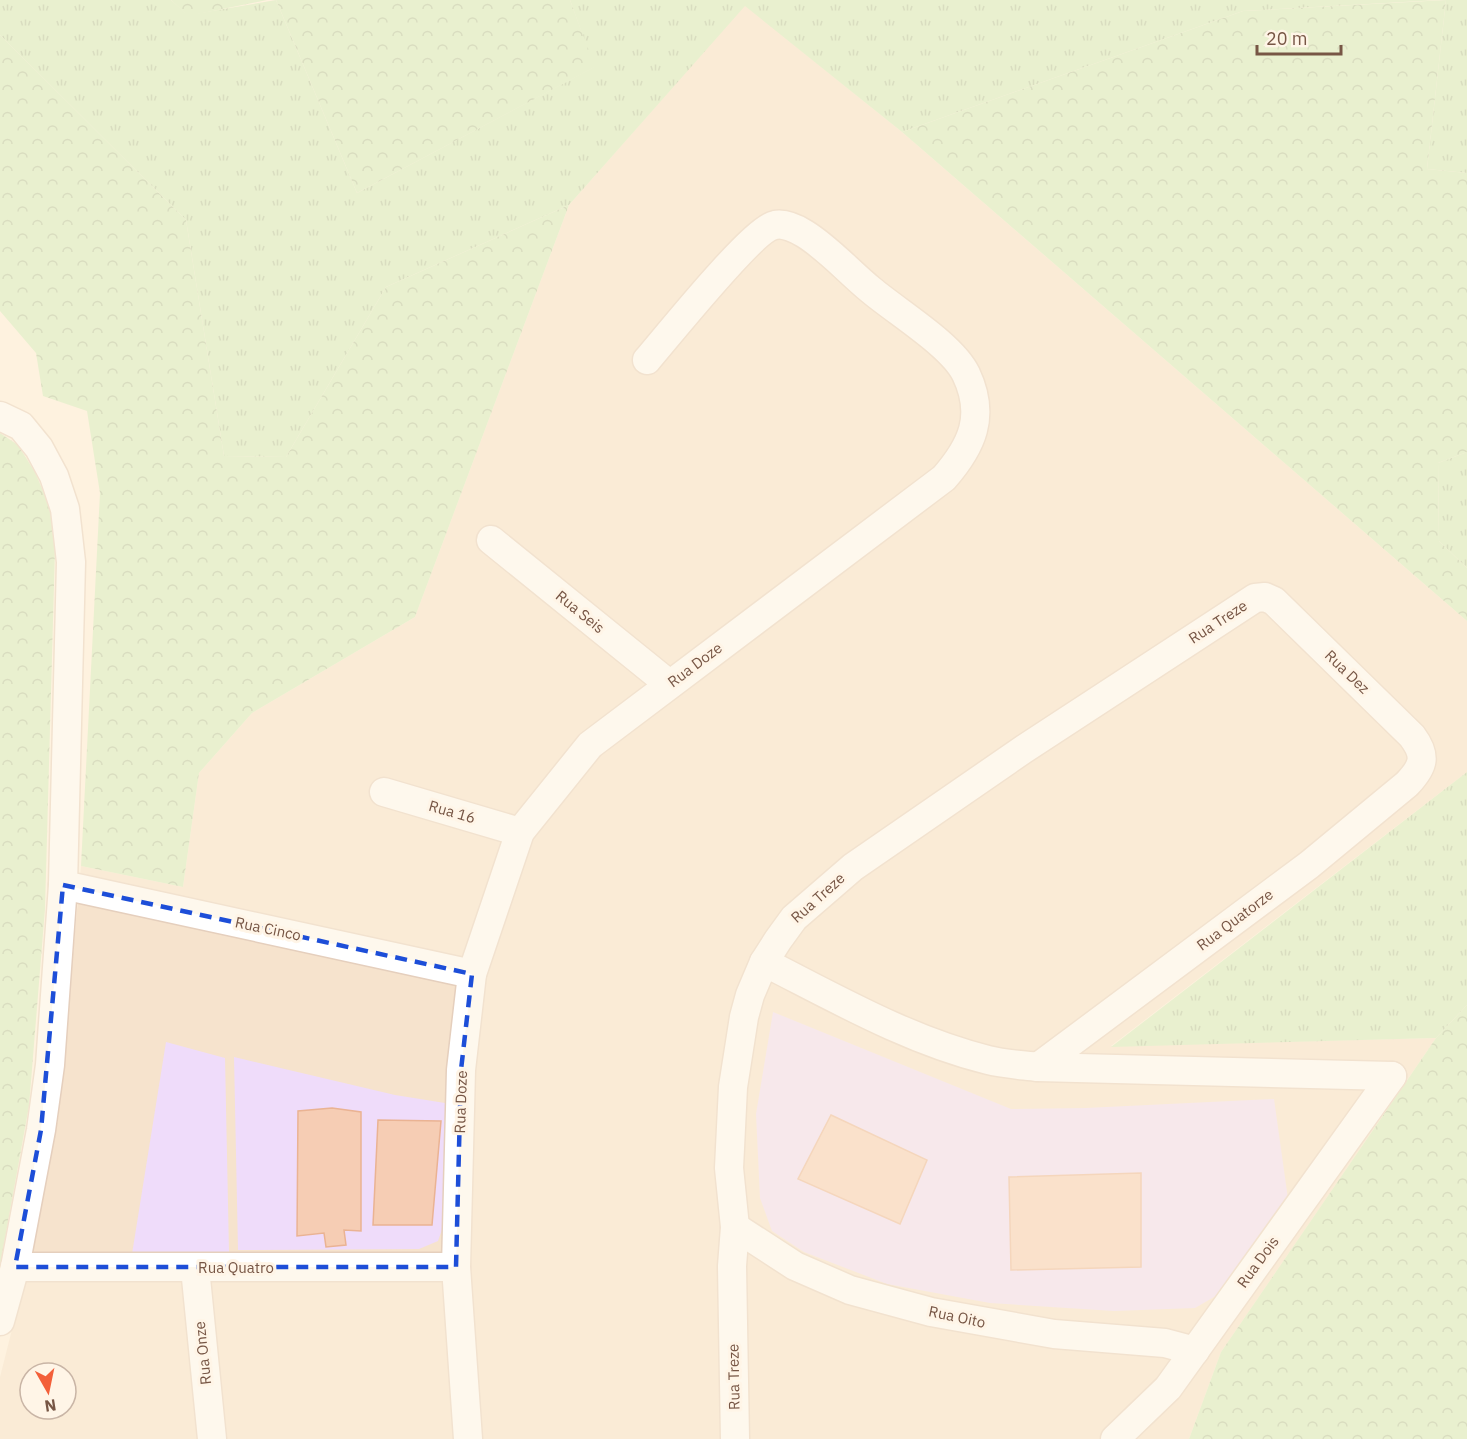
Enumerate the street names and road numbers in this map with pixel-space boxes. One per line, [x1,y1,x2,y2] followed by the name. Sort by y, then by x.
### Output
[552,586,609,637] street label: Rua Seis
[1185,596,1251,648] street label: Rua Treze
[664,638,726,691] street label: Rua Doze
[1321,646,1374,698] street label: Rua Dez
[427,796,478,827] street label: Rua 16
[787,868,849,927] street label: Rua Treze
[1193,885,1277,955] street label: Rua Quatorze
[233,912,303,945] street label: Rua Cinco
[450,1070,471,1134] street label: Rua Doze
[1233,1232,1283,1291] street label: Rua Dois
[198,1258,274,1277] street label: Rua Quatro
[927,1301,987,1332] street label: Rua Oito
[190,1320,215,1386] street label: Rua Onze
[723,1344,744,1410] street label: Rua Treze

